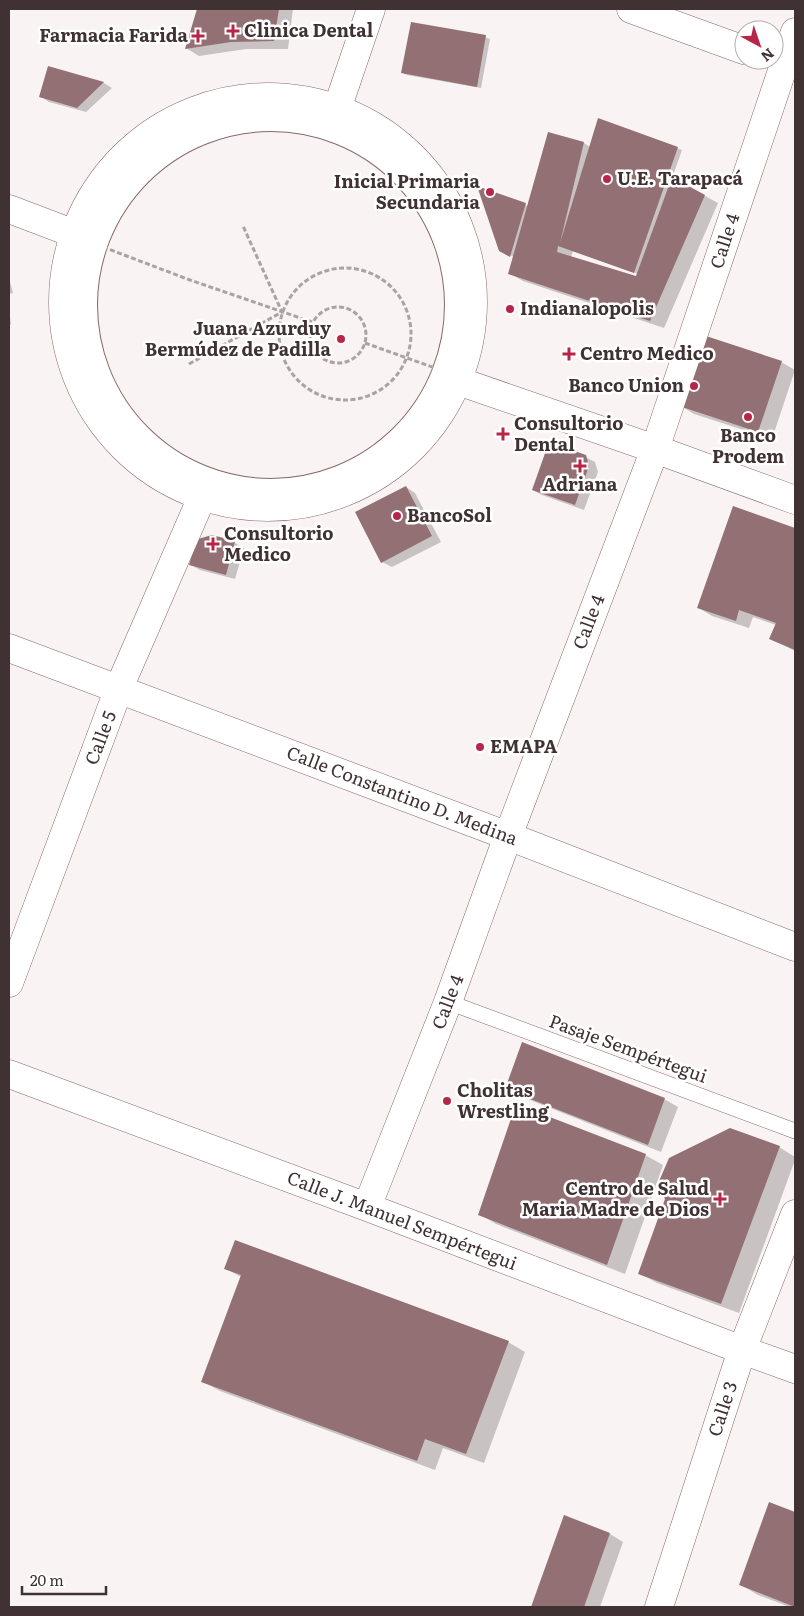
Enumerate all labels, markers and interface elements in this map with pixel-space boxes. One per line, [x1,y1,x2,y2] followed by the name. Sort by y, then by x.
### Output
[244,16,374,43] place label: Clinica Dental
[734,20,784,70] north arrow
[39,21,189,48] place label: Farmacia Farida
[226,24,240,38] marker: Clinica Dental
[192,30,204,42] marker: Farmacia Farida
[757,44,779,67] text: N
[617,164,744,191] place label: U.E. Tarapacá
[334,167,481,215] place label: Inicial Primaria Secundaria
[601,173,613,185] marker: U.E. Tarapacá
[484,186,496,198] marker: Inicial Primaria Secundaria
[702,209,745,272] street label: Calle 4
[520,294,654,321] place label: Indianalopolis
[504,303,516,315] marker: Indianalopolis
[145,314,332,362] place label: Juana Azurduy Bermúdez de Padilla
[335,333,347,345] marker: Juana Azurduy Bermúdez de Padilla
[580,339,714,366] place label: Centro Medico
[562,347,576,361] marker: Centro Medico
[568,371,684,398] place label: Banco Union
[688,380,700,392] marker: Banco Union
[514,409,624,457] place label: Consultorio Dental
[742,411,754,423] marker: Banco Prodem
[712,421,784,469] place label: Banco Prodem
[496,427,510,441] marker: Consultorio Dental
[574,460,586,472] marker: Adriana
[543,470,618,497] place label: Adriana
[407,501,492,528] place label: BancoSol
[391,510,403,522] marker: BancoSol
[224,519,334,567] place label: Consultorio Medico
[206,537,220,551] marker: Consultorio Medico
[565,590,610,653] street label: Calle 4
[77,706,122,768] street label: Calle 5
[490,732,558,759] place label: EMAPA
[283,738,522,851] street label: Calle Constantino D. Medina
[474,741,486,753] marker: EMAPA
[424,970,469,1033] street label: Calle 4
[546,1006,711,1089] street label: Pasaje Sempértegui
[457,1076,550,1124] place label: Cholitas Wrestling
[441,1095,453,1107] marker: Cholitas Wrestling
[284,1163,521,1276] street label: Calle J. Manuel Sempértegui
[522,1174,709,1222] place label: Centro de Salud Maria Madre de Dios
[713,1192,727,1206] marker: Centro de Salud Maria Madre de Dios
[700,1377,743,1440] street label: Calle 3
[22,1564,106,1596] scale bar
[30,1568,64,1591] text: 20 m

